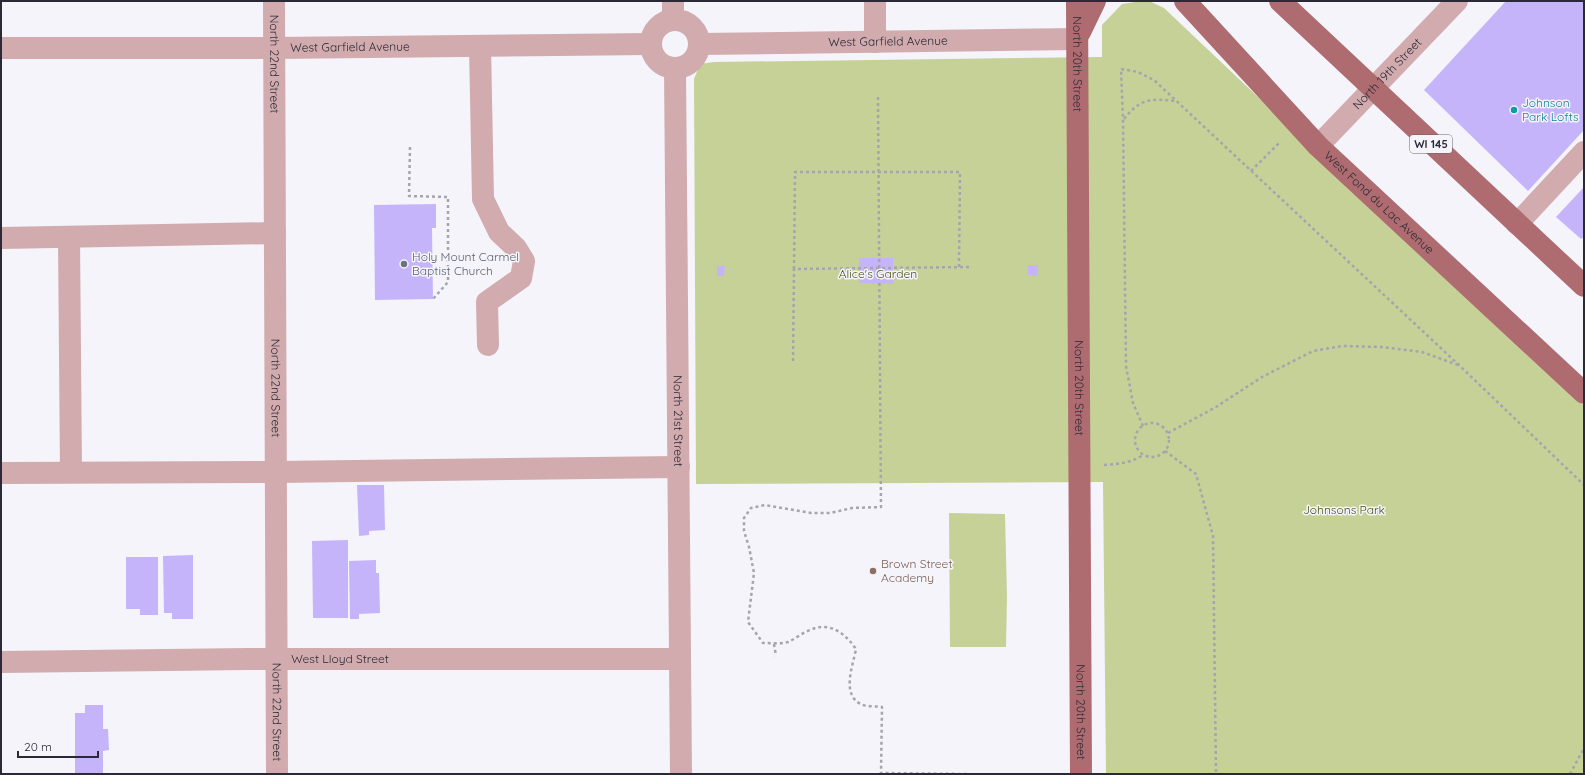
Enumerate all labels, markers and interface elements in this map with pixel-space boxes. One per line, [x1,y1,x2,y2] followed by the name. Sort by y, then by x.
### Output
[267,15,282,113] street label: North 22nd Street
[1070,16,1086,112] street label: North 20th Street
[828,33,948,49] street label: West Garfield Avenue
[1349,35,1424,112] street label: North 19th Street
[290,39,410,55] street label: West Garfield Avenue
[1522,95,1579,124] place label: Johnson Park Lofts
[1509,105,1519,115] marker: Johnson Park Lofts
[1410,135,1452,153] road number: WI 145
[1321,148,1438,257] street label: West Fond du Lac Avenue
[412,249,519,278] place label: Holy Mount Carmel Baptist Church
[399,259,409,269] marker: Holy Mount Carmel Baptist Church
[839,266,917,281] park label: Alice's Garden
[268,339,284,437] street label: North 22nd Street
[1072,340,1087,436] street label: North 20th Street
[671,375,686,467] street label: North 21st Street
[1303,502,1385,517] park label: Johnsons Park
[881,556,952,585] place label: Brown Street Academy
[868,566,878,576] marker: Brown Street Academy
[291,651,389,666] street label: West Lloyd Street
[270,663,285,761] street label: North 22nd Street
[1073,664,1089,760] street label: North 20th Street
[18,733,98,759] scale bar
[24,739,52,754] text: 20 m

